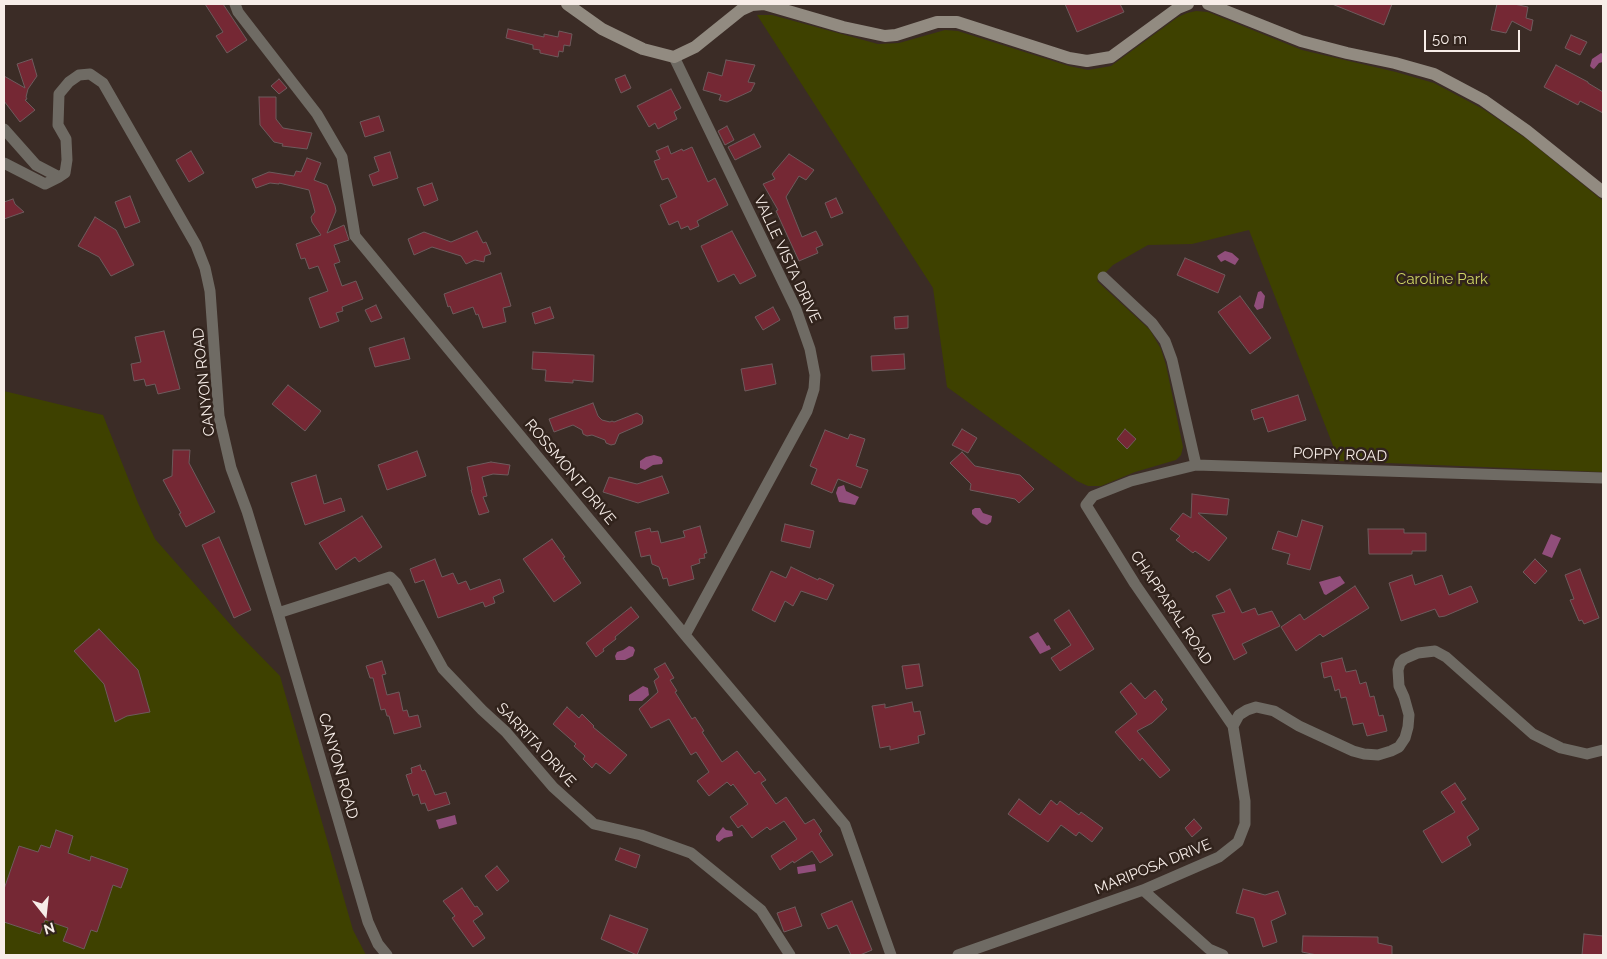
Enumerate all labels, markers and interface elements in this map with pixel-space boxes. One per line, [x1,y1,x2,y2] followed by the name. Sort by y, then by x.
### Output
[1427,20,1523,52] scale bar
[1432,30,1467,48] text: 50 m
[750,192,824,326] street label: VALLE VISTA DRIVE
[1396,270,1488,288] park label: Caroline Park
[189,327,219,437] street label: CANYON ROAD
[521,416,619,528] street label: ROSSMONT DRIVE
[1293,444,1387,466] street label: POPPY ROAD
[1126,548,1216,668] street label: CHAPPARAL ROAD
[493,699,579,791] street label: SARRITA DRIVE
[314,711,362,821] street label: CANYON ROAD
[1092,835,1214,899] street label: MARIPOSA DRIVE
[20,889,70,939] north arrow
[42,919,56,938] text: N

